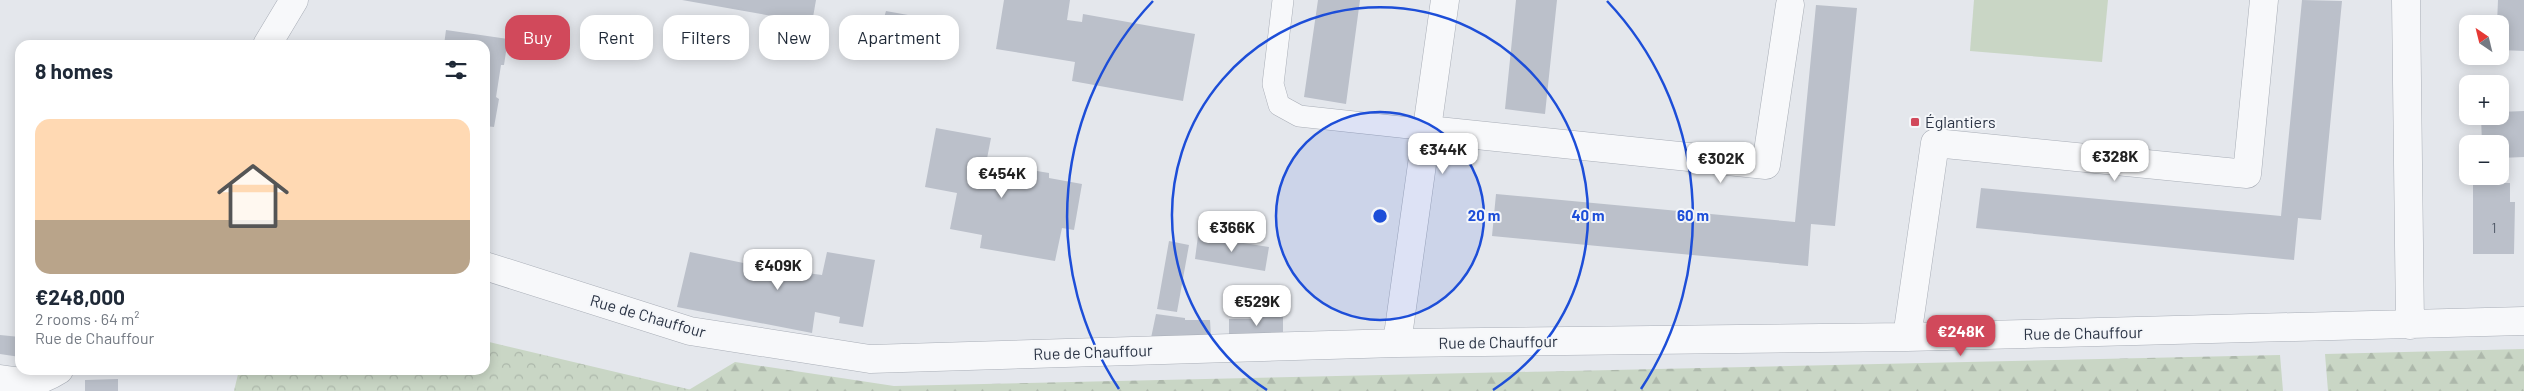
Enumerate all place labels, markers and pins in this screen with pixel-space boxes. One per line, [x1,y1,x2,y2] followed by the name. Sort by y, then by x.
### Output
[1925,112,1996,131] place label: Églantiers
[1909,116,1921,128] marker: Églantiers
[1408,132,1478,175] pin: €344K
[2080,140,2150,182] pin: €328K
[1686,142,1756,184] pin: €302K
[967,156,1037,199] pin: €454K
[1371,207,1389,225] centre of rings
[1197,210,1267,253] pin: €366K
[743,248,813,291] pin: €409K
[1222,284,1292,327] pin: €529K
[1926,314,1996,357] pin: €248K

